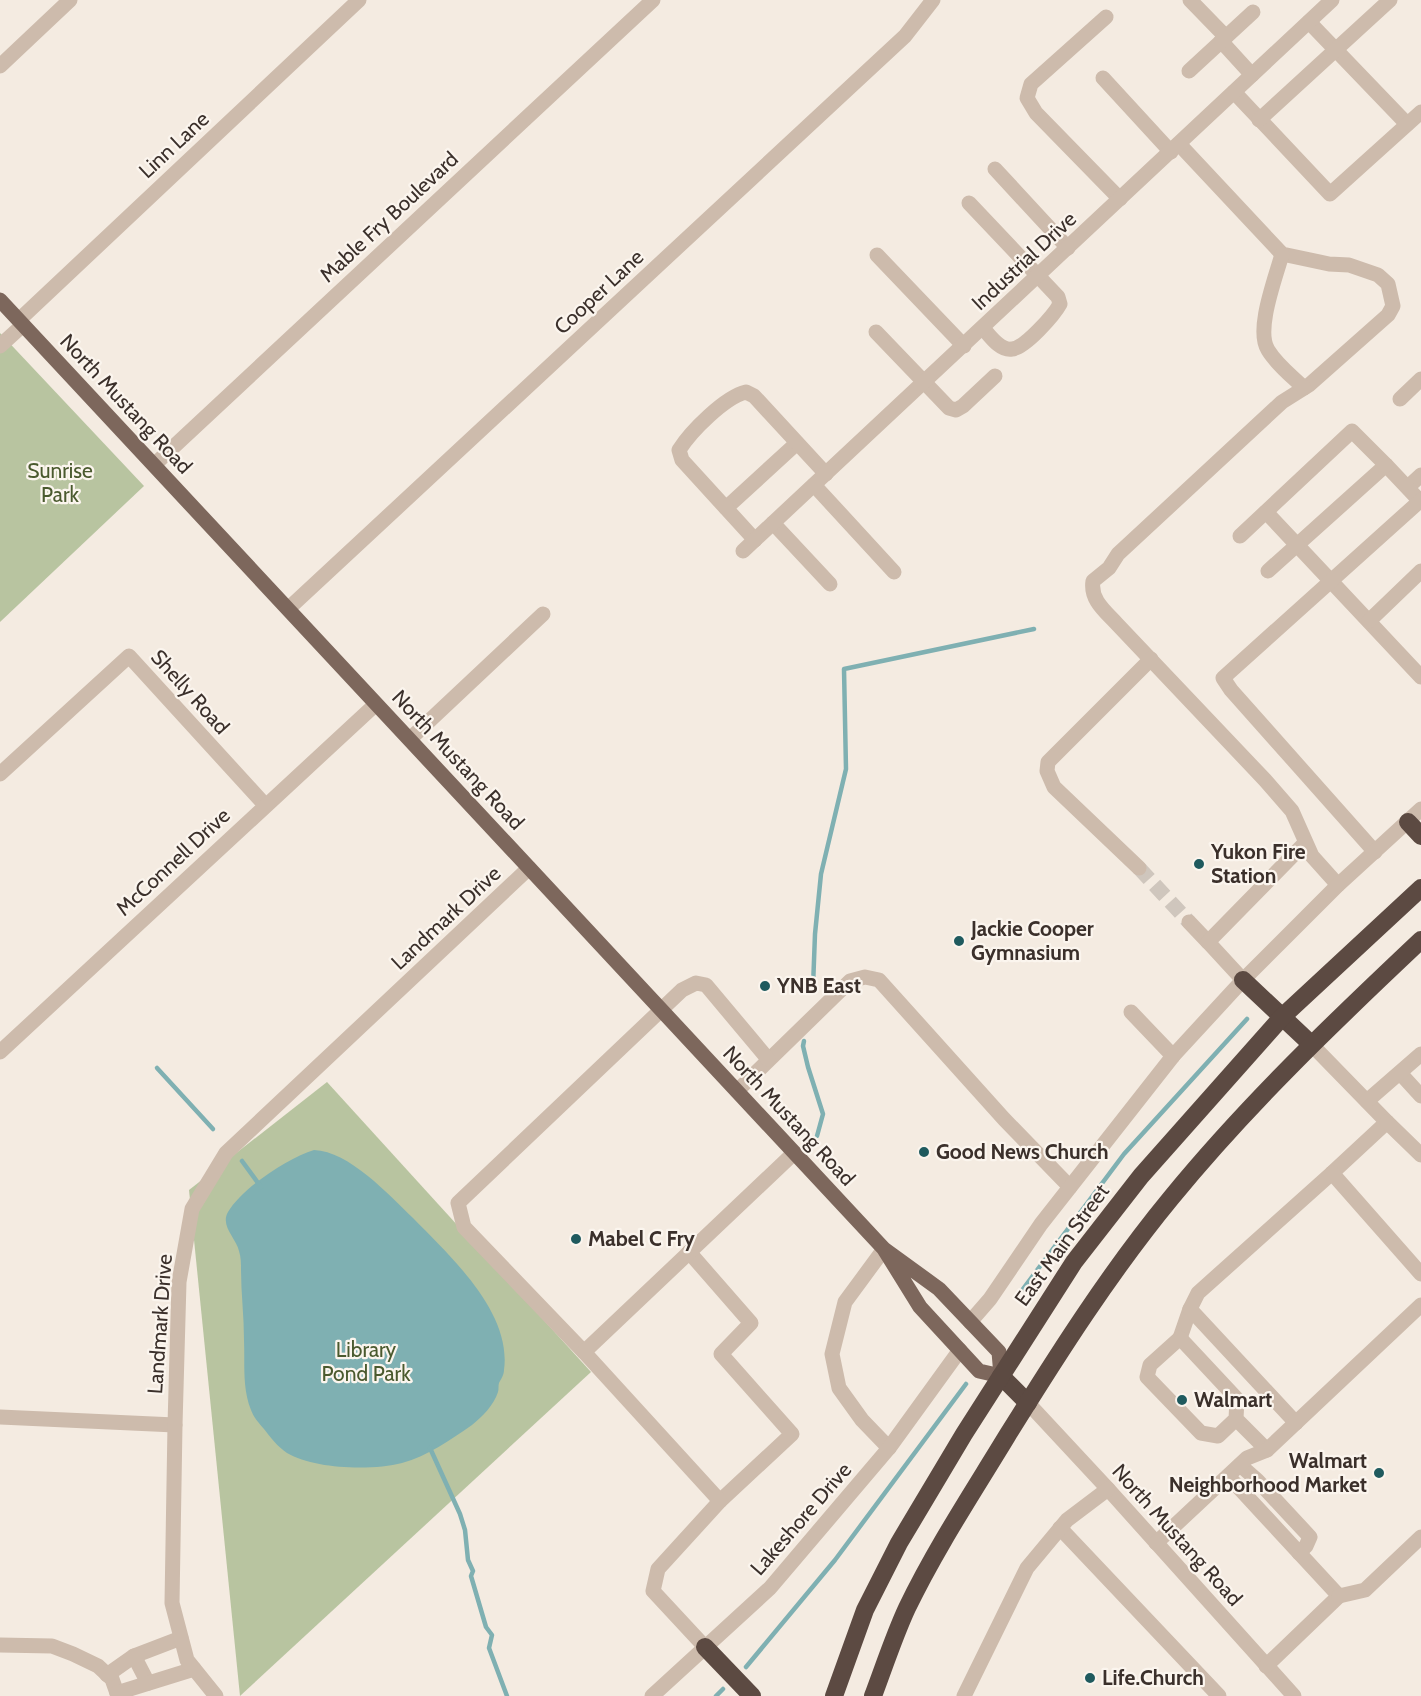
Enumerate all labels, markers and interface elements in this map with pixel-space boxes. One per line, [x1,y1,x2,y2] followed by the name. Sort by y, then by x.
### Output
[134,106,214,183] street label: Linn Lane
[314,146,463,287] street label: Mable Fry Boulevard
[966,206,1081,315] street label: Industrial Drive
[549,244,649,339] street label: Cooper Lane
[55,329,198,479] street label: North Mustang Road
[27,458,93,507] park label: Sunrise Park
[146,644,235,739] street label: Shelly Road
[387,685,530,835] street label: North Mustang Road
[111,802,235,921] street label: McConnell Drive
[1210,839,1306,888] place label: Yukon Fire Station
[1192,857,1206,871] marker: Yukon Fire Station
[386,860,506,975] street label: Landmark Drive
[970,916,1094,965] place label: Jackie Cooper Gymnasium
[952,934,966,948] marker: Jackie Cooper Gymnasium
[776,973,861,998] place label: YNB East
[758,979,772,993] marker: YNB East
[718,1041,861,1191] street label: North Mustang Road
[936,1139,1108,1164] place label: Good News Church
[917,1145,931,1159] marker: Good News Church
[1009,1179,1114,1310] street label: East Main Street
[588,1226,696,1251] place label: Mabel C Fry
[569,1232,583,1246] marker: Mabel C Fry
[142,1253,177,1395] street label: Landmark Drive
[321,1337,411,1386] park label: Library Pond Park
[1194,1387,1272,1412] place label: Walmart
[1175,1393,1189,1407] marker: Walmart
[1169,1448,1367,1497] place label: Walmart Neighborhood Market
[745,1457,856,1580] street label: Lakeshore Drive
[1107,1459,1248,1611] street label: North Mustang Road
[1372,1466,1386,1480] marker: Walmart Neighborhood Market
[1102,1665,1204,1690] place label: Life.Church
[1083,1671,1097,1685] marker: Life.Church

